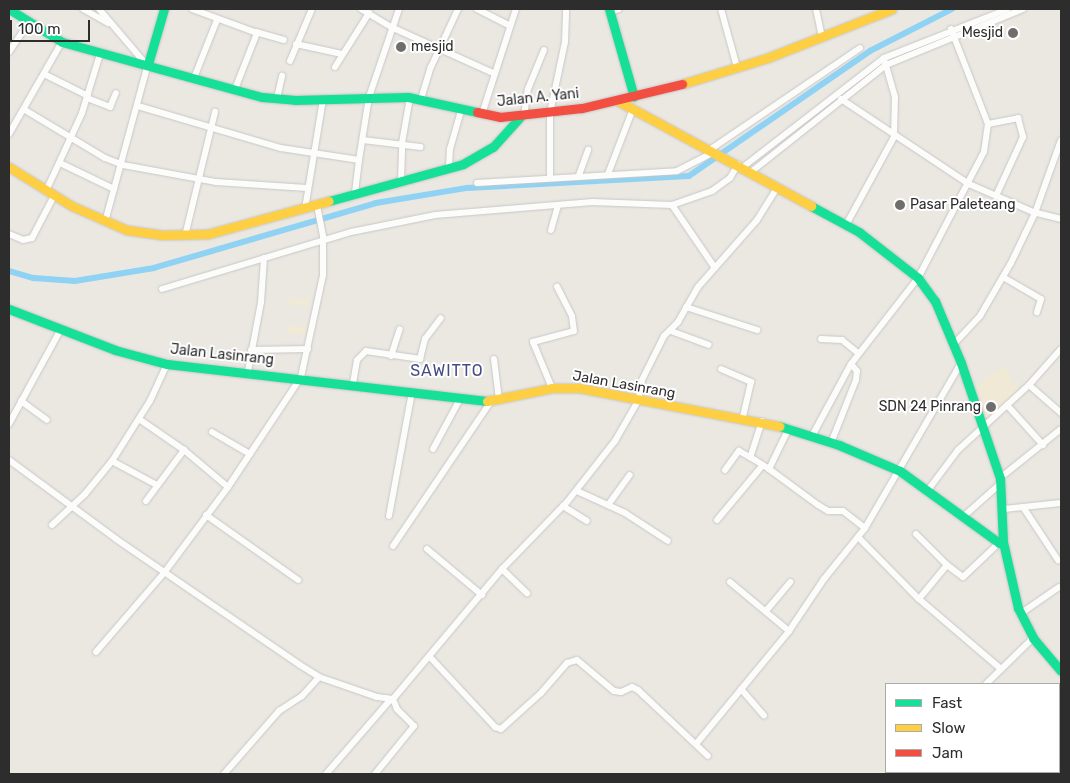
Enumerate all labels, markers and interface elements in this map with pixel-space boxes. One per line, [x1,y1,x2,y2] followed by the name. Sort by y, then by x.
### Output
[12,10,92,42] scale bar
[18,20,60,38] text: 100 m
[962,25,1003,41] place label: Mesjid
[1007,27,1019,39] marker: Mesjid
[411,39,454,55] place label: mesjid
[395,41,407,53] marker: mesjid
[496,85,580,111] street label: Jalan A. Yani
[910,197,1016,213] place label: Pasar Paleteang
[894,199,906,211] marker: Pasar Paleteang
[169,341,275,369] street label: Jalan Lasinrang
[409,361,485,381] district label: SAWITTO
[571,368,677,402] street label: Jalan Lasinrang
[879,399,981,415] place label: SDN 24 Pinrang
[985,401,997,413] marker: SDN 24 Pinrang
[885,683,1060,773] legend
[932,694,962,712] text: Fast
[932,719,965,737] text: Slow
[932,744,963,762] text: Jam

